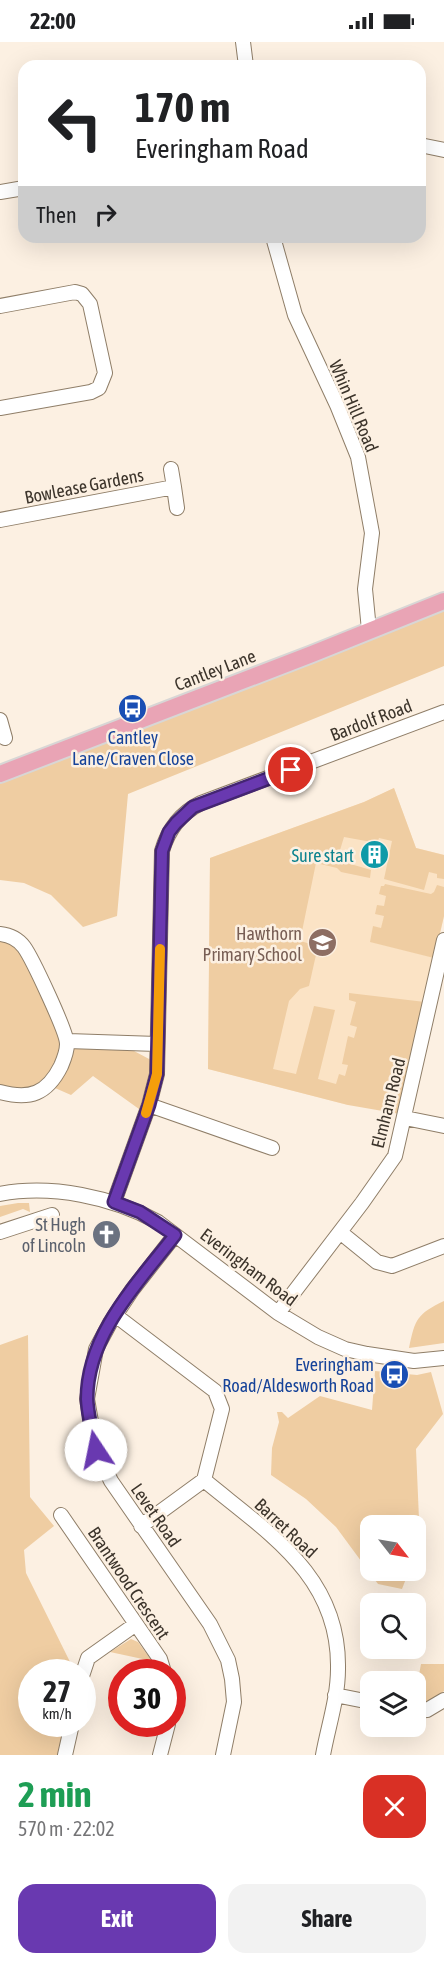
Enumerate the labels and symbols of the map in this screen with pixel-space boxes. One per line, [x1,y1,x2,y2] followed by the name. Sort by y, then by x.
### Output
[325,357,383,455] street label: Whin Hill Road
[23,464,145,508] street label: Bowlease Gardens
[172,645,258,695] street label: Cantley Lane
[117,692,149,724] bus stop icon: Cantley Lane/Craven Close
[327,695,415,745] street label: Bardolf Road
[72,727,194,769] place label: Cantley Lane/Craven Close
[265,744,316,795] pin
[359,839,391,871] building icon: Sure start
[292,845,354,866] place label: Sure start
[203,923,302,965] place label: Hawthorn Primary School
[307,927,339,959] school or university icon: Hawthorn Primary School
[367,1056,409,1150] street label: Elmham Road
[22,1214,86,1256] place label: St Hugh of Lincoln
[91,1218,123,1250] church icon: St Hugh of Lincoln
[196,1224,302,1310] street label: Everingham Road
[222,1354,374,1396] place label: Everingham Road/Aldesworth Road
[379,1358,411,1390] bus stop icon: Everingham Road/Aldesworth Road
[64,1418,128,1482] position arrow
[127,1479,185,1551] street label: Levet Road
[250,1494,322,1562] street label: Barret Road
[360,1515,426,1581] north arrow
[84,1523,174,1643] street label: Brantwood Crescent
[108,1659,186,1737] speed limit sign: 30

